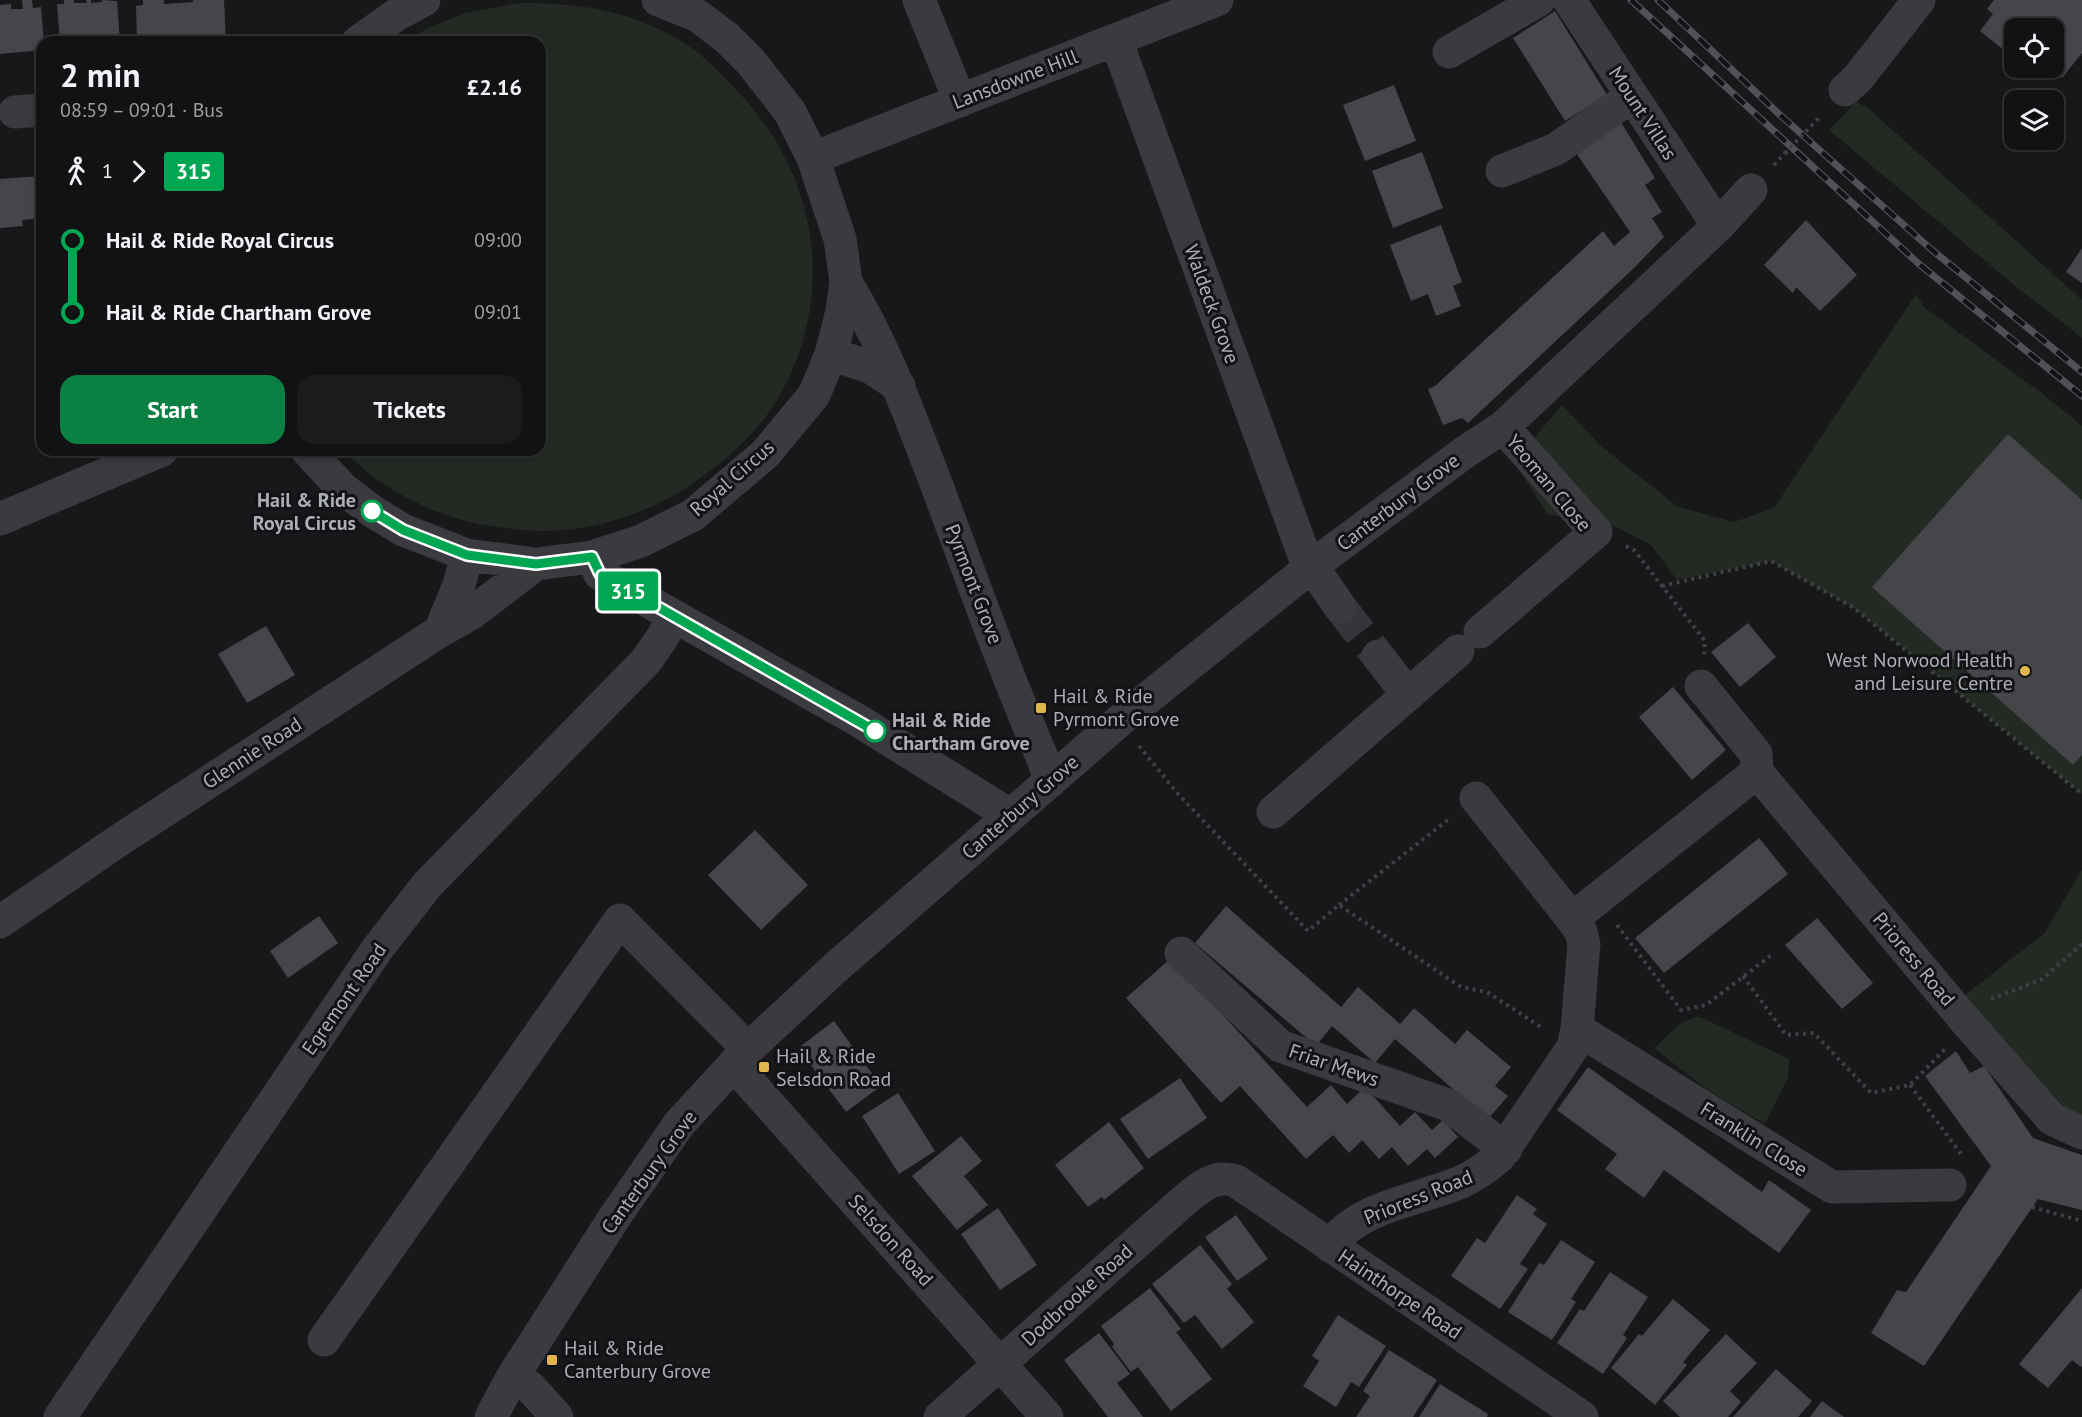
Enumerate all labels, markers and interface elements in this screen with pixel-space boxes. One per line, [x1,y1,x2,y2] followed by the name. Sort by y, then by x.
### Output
[2004,18,2064,150] map controls
[2004,18,2064,78] button: locate
[949,43,1081,115] street label: Lansdowne Hill
[60,53,141,96] text: 2 min
[1603,61,1683,165] street label: Mount Villas
[467,73,522,101] text: £2.16
[2004,90,2064,150] button: layers
[60,97,224,123] text: 08:59 – 09:01 · Bus
[60,155,93,188] icon: walk
[122,155,155,188] icon: forward
[102,158,113,184] text: 1
[176,158,212,185] text: 315
[106,226,334,254] text: Hail & Ride Royal Circus
[474,227,522,253] text: 09:00
[1178,241,1246,367] street label: Waldeck Grove
[106,298,371,326] text: Hail & Ride Chartham Grove
[474,299,522,325] text: 09:01
[60,375,285,444] button: Start
[297,375,522,444] button: Tickets
[1501,429,1597,537] street label: Yeoman Close
[684,434,780,522] street label: Royal Circus
[1332,447,1464,557] street label: Canterbury Grove
[253,487,356,536] place label: Hail & Ride Royal Circus
[361,500,383,522] marker: Hail & Ride Royal Circus
[939,520,1009,648] street label: Pyrmont Grove
[594,572,662,610] line badge: 315
[610,578,646,605] text: 315
[1827,647,2013,696] place label: West Norwood Health and Leisure Centre
[2018,664,2032,678] marker: West Norwood Health and Leisure Centre
[1053,683,1179,732] place label: Hail & Ride Pyrmont Grove
[1034,701,1048,715] marker: Hail & Ride Pyrmont Grove
[892,707,1030,756] place label: Hail & Ride Chartham Grove
[197,711,307,795] street label: Glennie Road
[864,720,886,742] marker: Hail & Ride Chartham Grove
[956,749,1084,865] street label: Canterbury Grove
[1867,907,1961,1011] street label: Prioress Road
[296,938,392,1060] street label: Egremont Road
[1286,1037,1382,1093] street label: Friar Mews
[776,1043,891,1092] place label: Hail & Ride Selsdon Road
[757,1060,771,1074] marker: Hail & Ride Selsdon Road
[1696,1096,1812,1182] street label: Franklin Close
[595,1105,703,1239] street label: Canterbury Grove
[1360,1163,1476,1231] street label: Prioress Road
[843,1189,939,1291] street label: Selsdon Road
[1016,1238,1138,1352] street label: Dodbrooke Road
[1333,1243,1467,1345] street label: Hainthorpe Road
[564,1335,711,1384] place label: Hail & Ride Canterbury Grove
[545,1353,559,1367] marker: Hail & Ride Canterbury Grove

